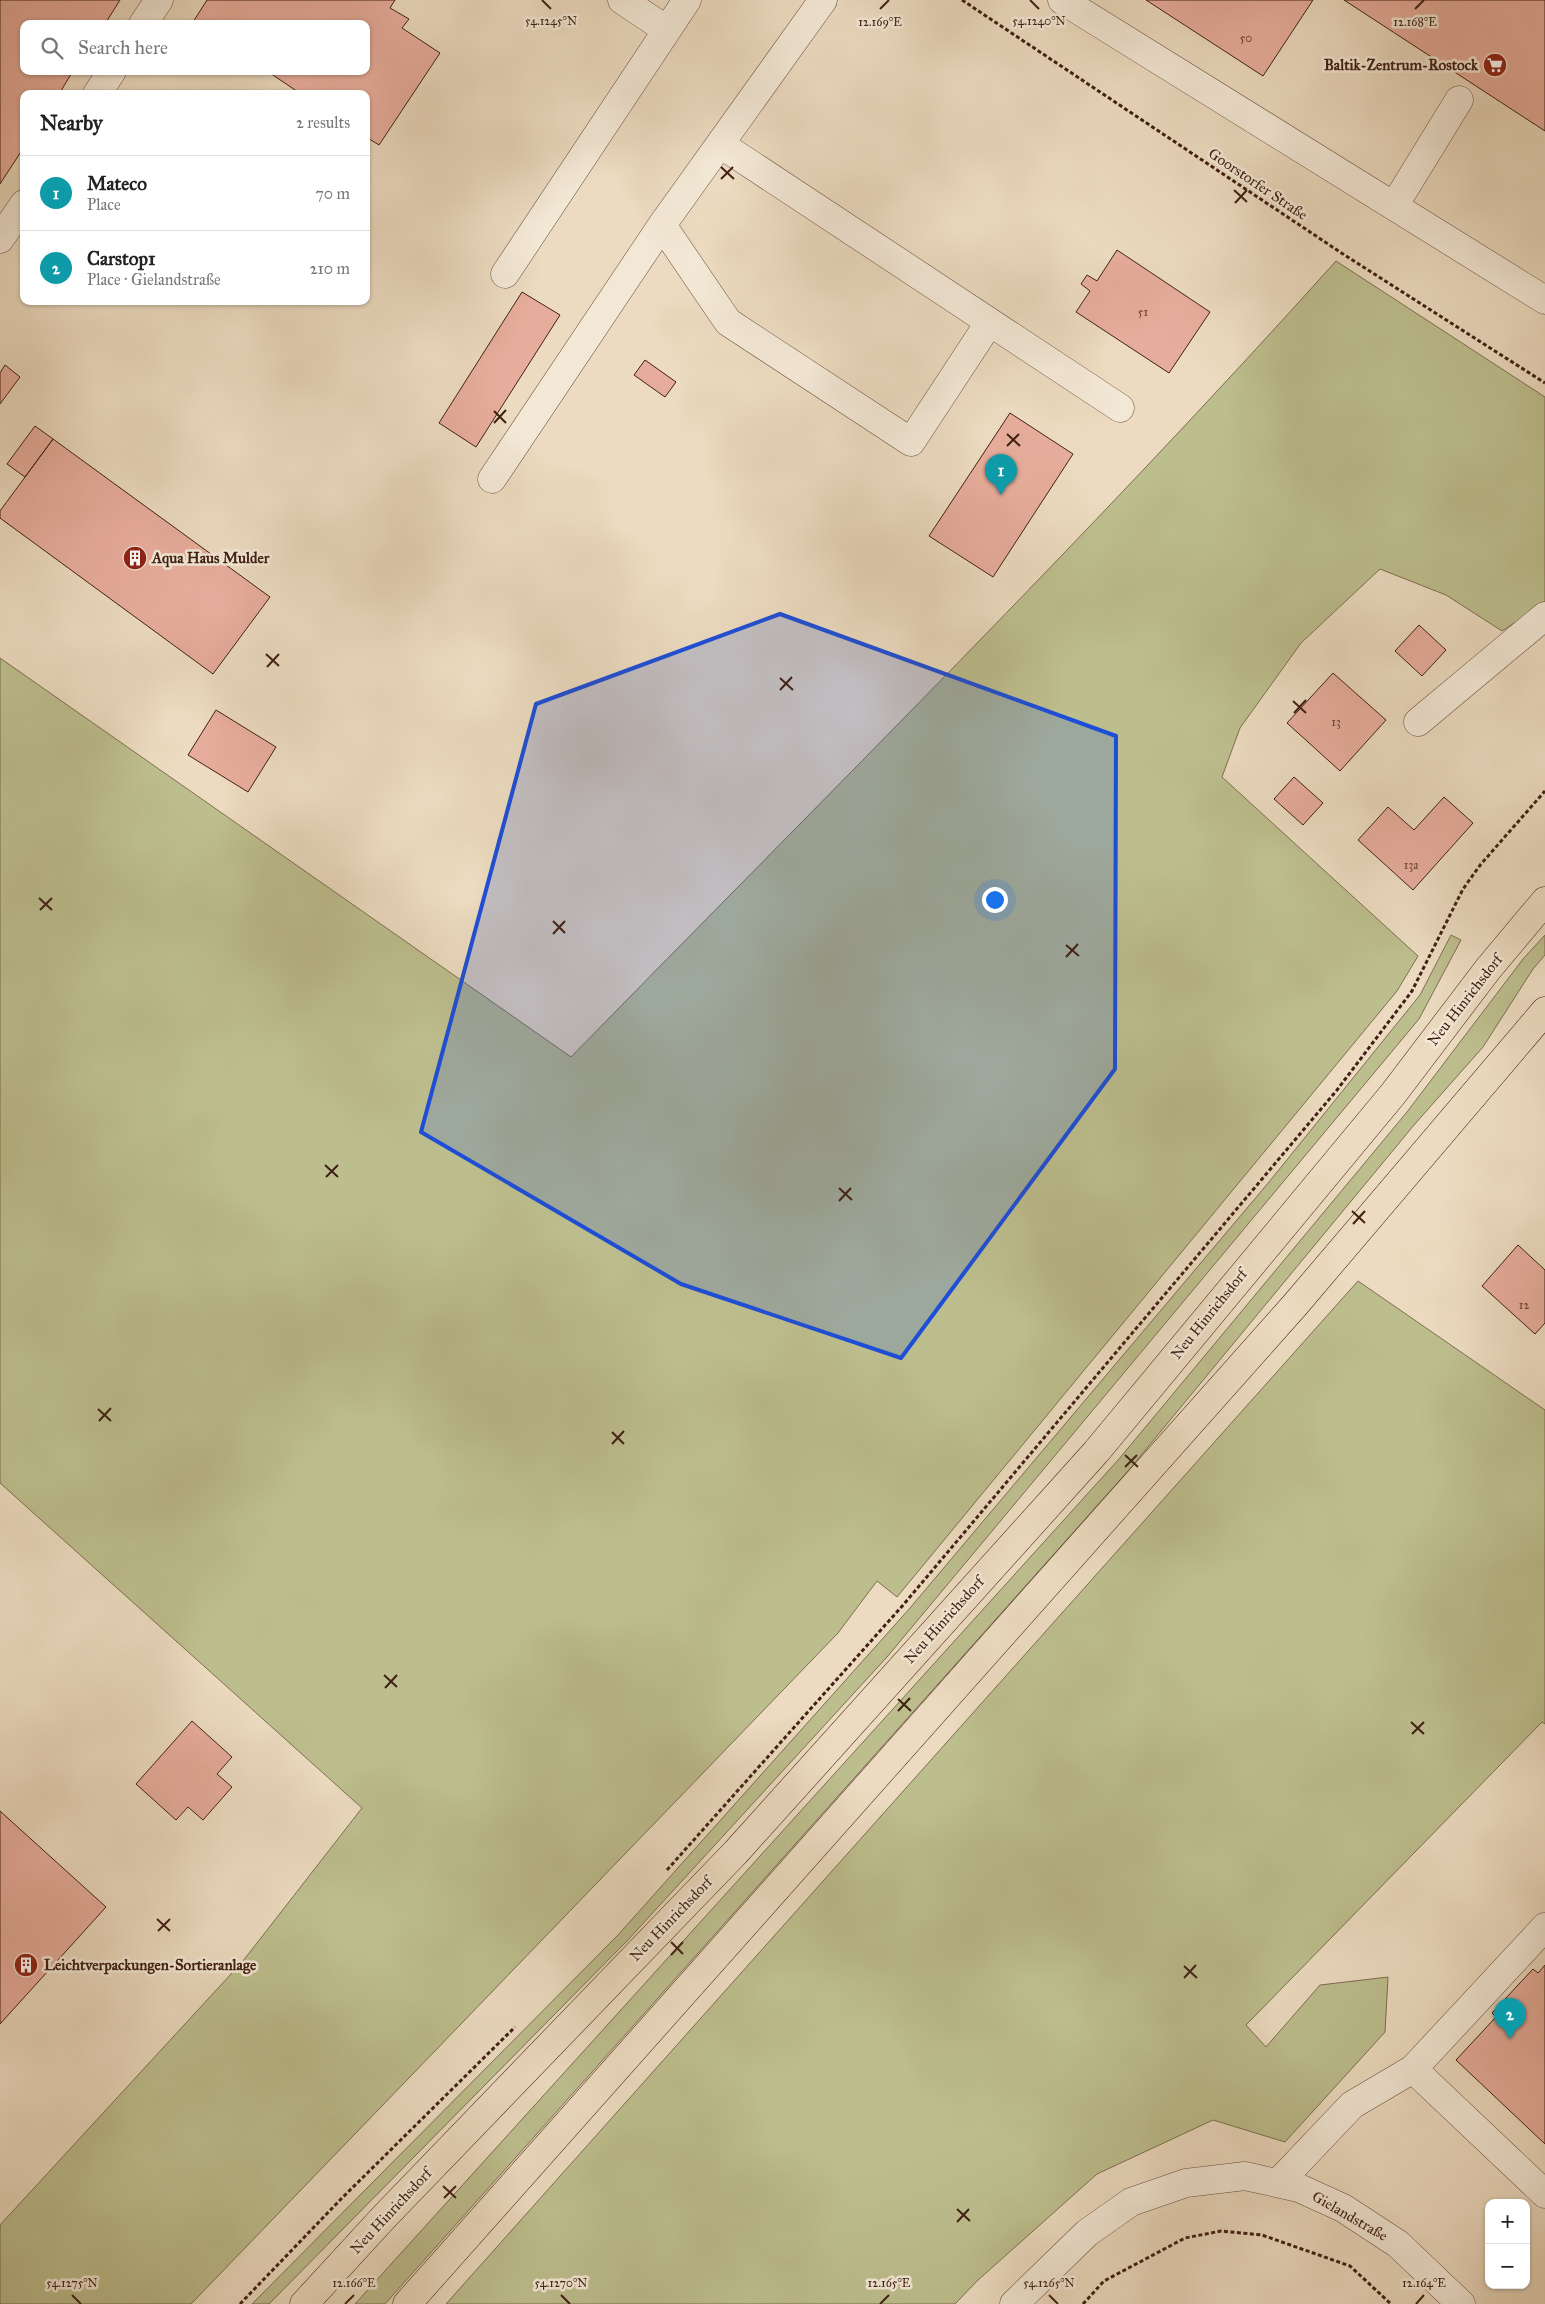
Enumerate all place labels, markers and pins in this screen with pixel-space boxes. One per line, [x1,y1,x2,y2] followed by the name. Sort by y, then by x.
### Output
[1482,52,1508,78] supermarket icon: Baltik-Zentrum-Rostock
[1324,56,1479,74] place label: Baltik-Zentrum-Rostock
[985,454,1017,495] pin: 1
[122,545,148,571] building icon: Aqua Haus Mulder
[151,549,270,568] place label: Aqua Haus Mulder
[13,1952,39,1978] building icon: Leichtverpackungen-Sortieranlage
[44,1956,257,1975] place label: Leichtverpackungen-Sortieranlage
[1494,1998,1526,2039] pin: 2

